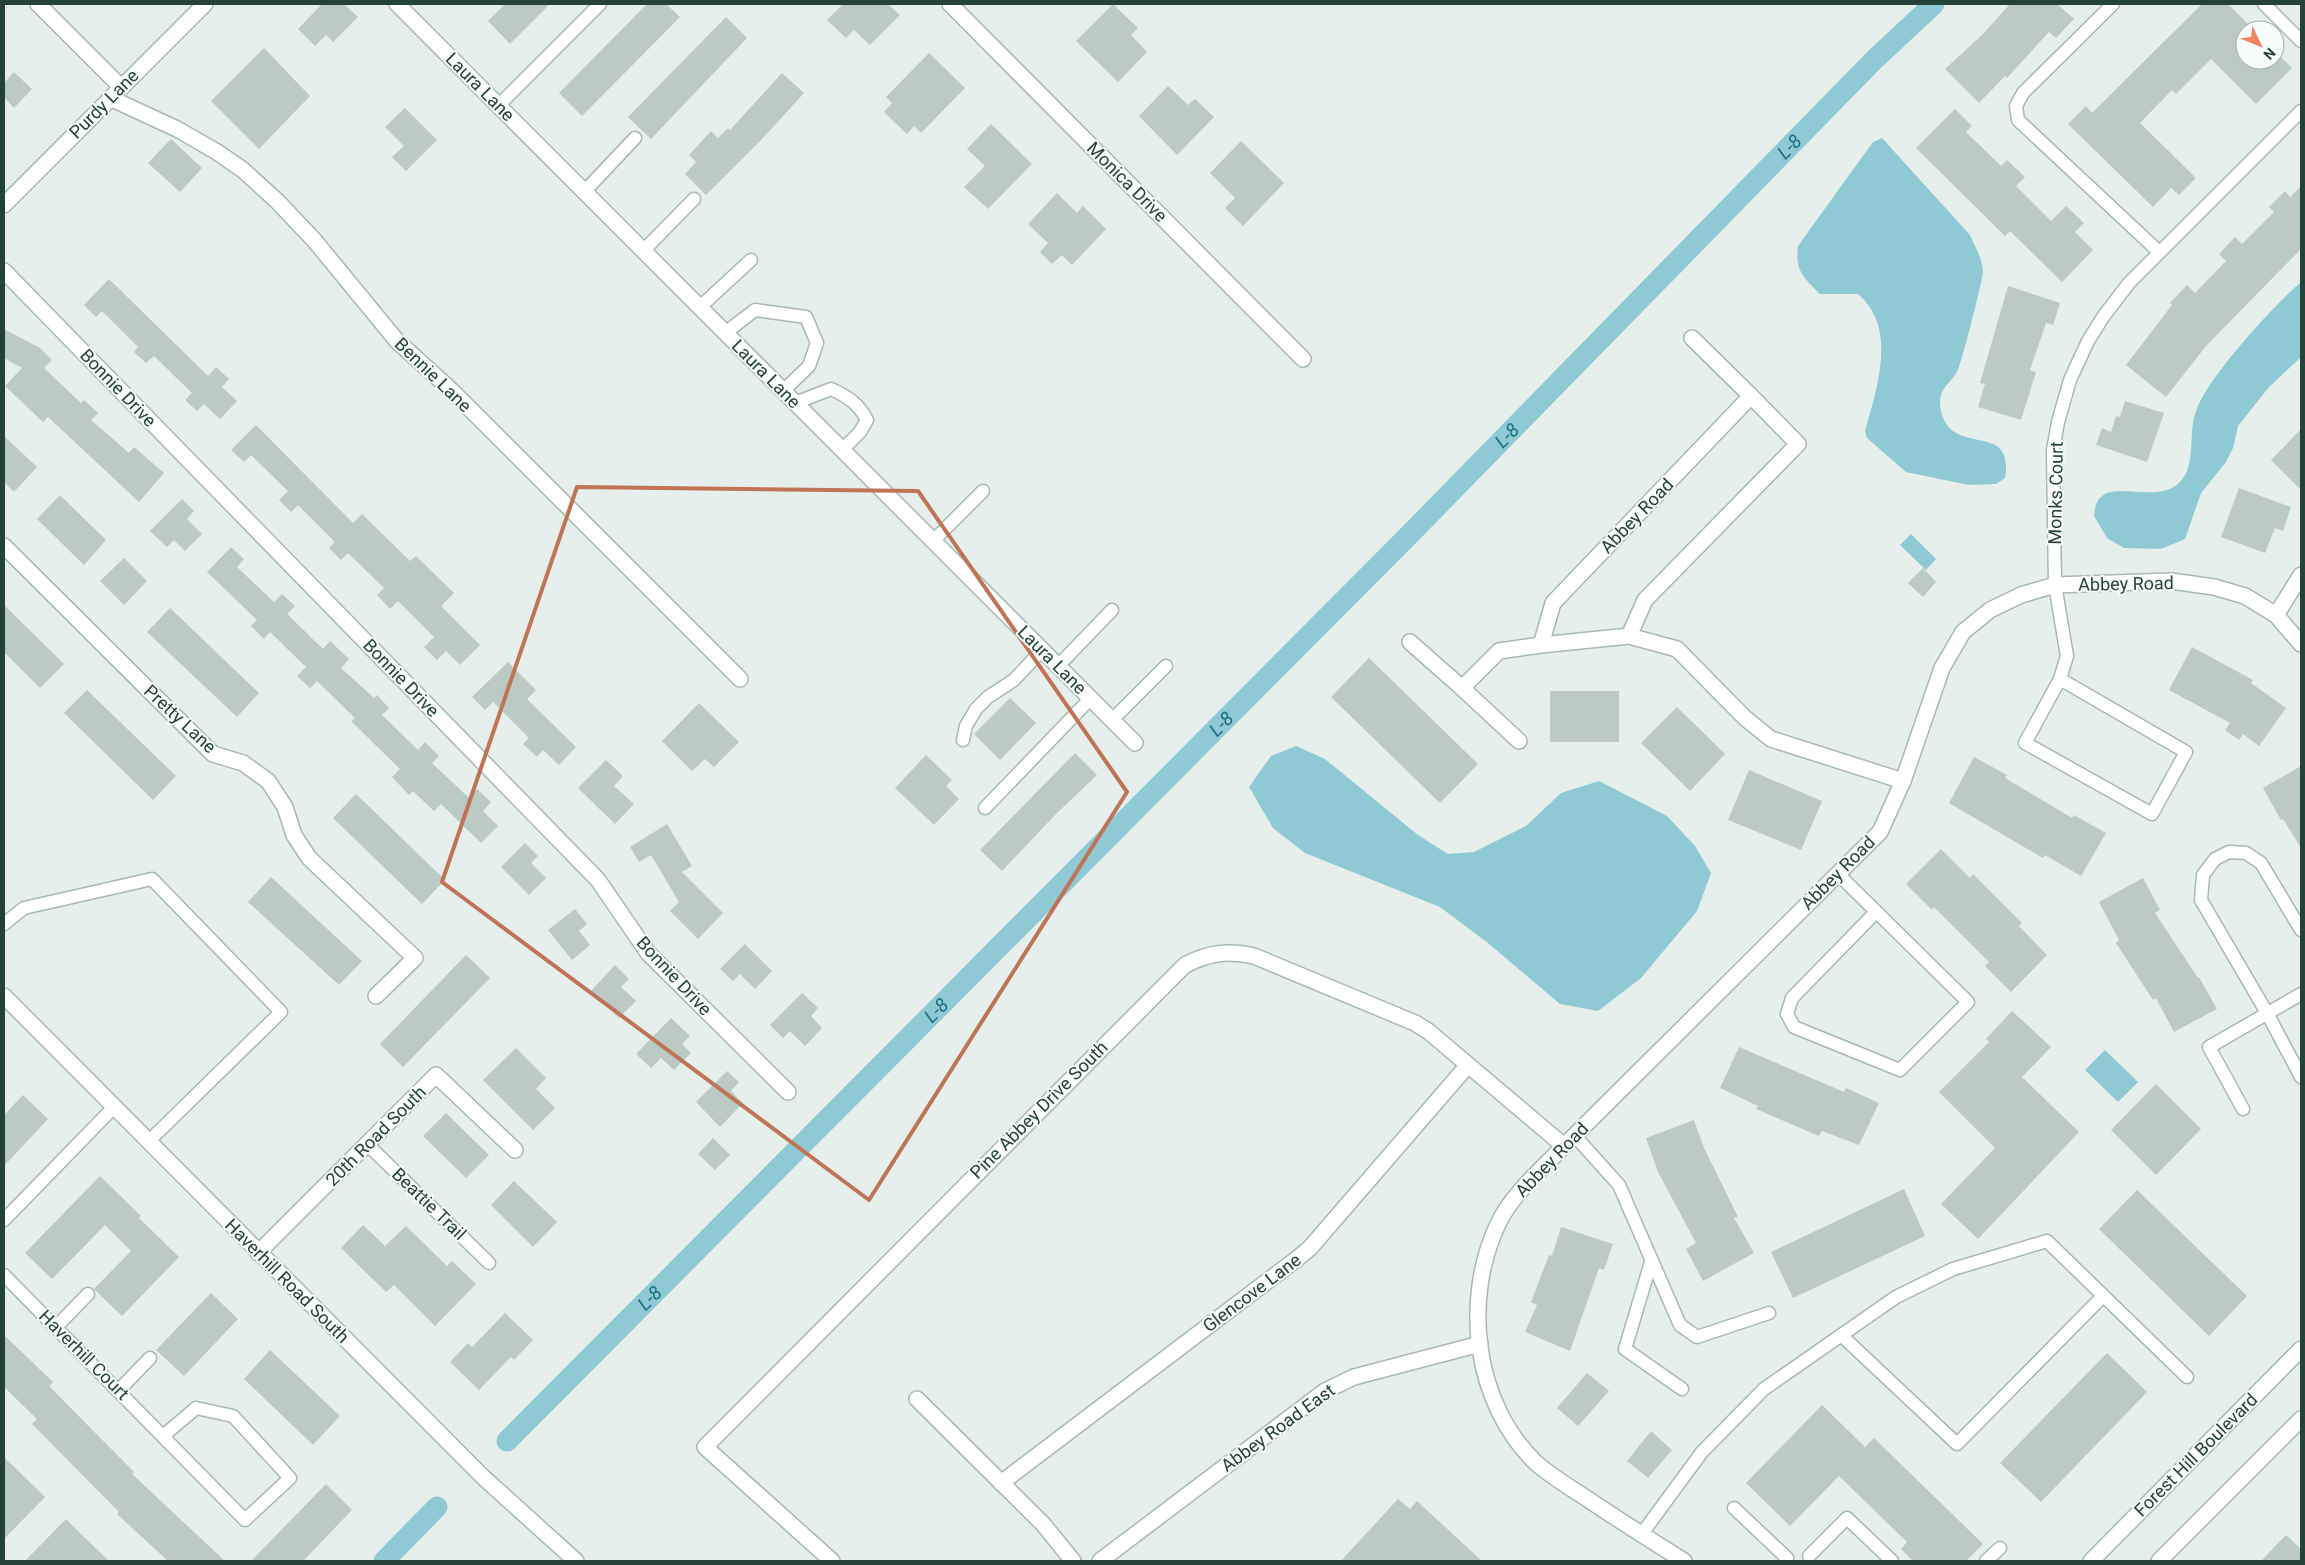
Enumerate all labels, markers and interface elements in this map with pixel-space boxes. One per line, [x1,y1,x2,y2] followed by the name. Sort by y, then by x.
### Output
[2235,20,2285,70] north arrow
[2260,45,2279,63] text: N
[442,48,519,125] street label: Laura Lane
[65,65,143,143] street label: Purdy Lane
[1773,130,1807,164] water label: L-8
[1083,137,1172,226] street label: Monica Drive
[391,333,476,416] street label: Bennie Lane
[728,335,805,412] street label: Laura Lane
[76,344,161,431] street label: Bonnie Drive
[1490,419,1524,453] water label: L-8
[2044,441,2067,545] street label: Monks Court
[1596,474,1677,557] street label: Abbey Road
[2078,572,2174,595] street label: Abbey Road
[1014,621,1091,698] street label: Laura Lane
[359,634,444,721] street label: Bonnie Drive
[140,680,221,757] street label: Pretty Lane
[1204,707,1238,741] water label: L-8
[1796,831,1879,914] street label: Abbey Road
[633,932,716,1019] street label: Bonnie Drive
[919,993,953,1028] water label: L-8
[966,1037,1112,1183] street label: Pine Abbey Drive South
[321,1081,430,1190] street label: 20th Road South
[1511,1118,1592,1201] street label: Abbey Road
[388,1163,471,1244] street label: Beattie Trail
[221,1214,354,1347] street label: Haverhill Road South
[1199,1249,1305,1336] street label: Glencove Lane
[633,1281,667,1315] water label: L-8
[35,1305,134,1404] street label: Haverhill Court
[1217,1379,1339,1476] street label: Abbey Road East
[2130,1389,2262,1521] street label: Forest Hill Boulevard

